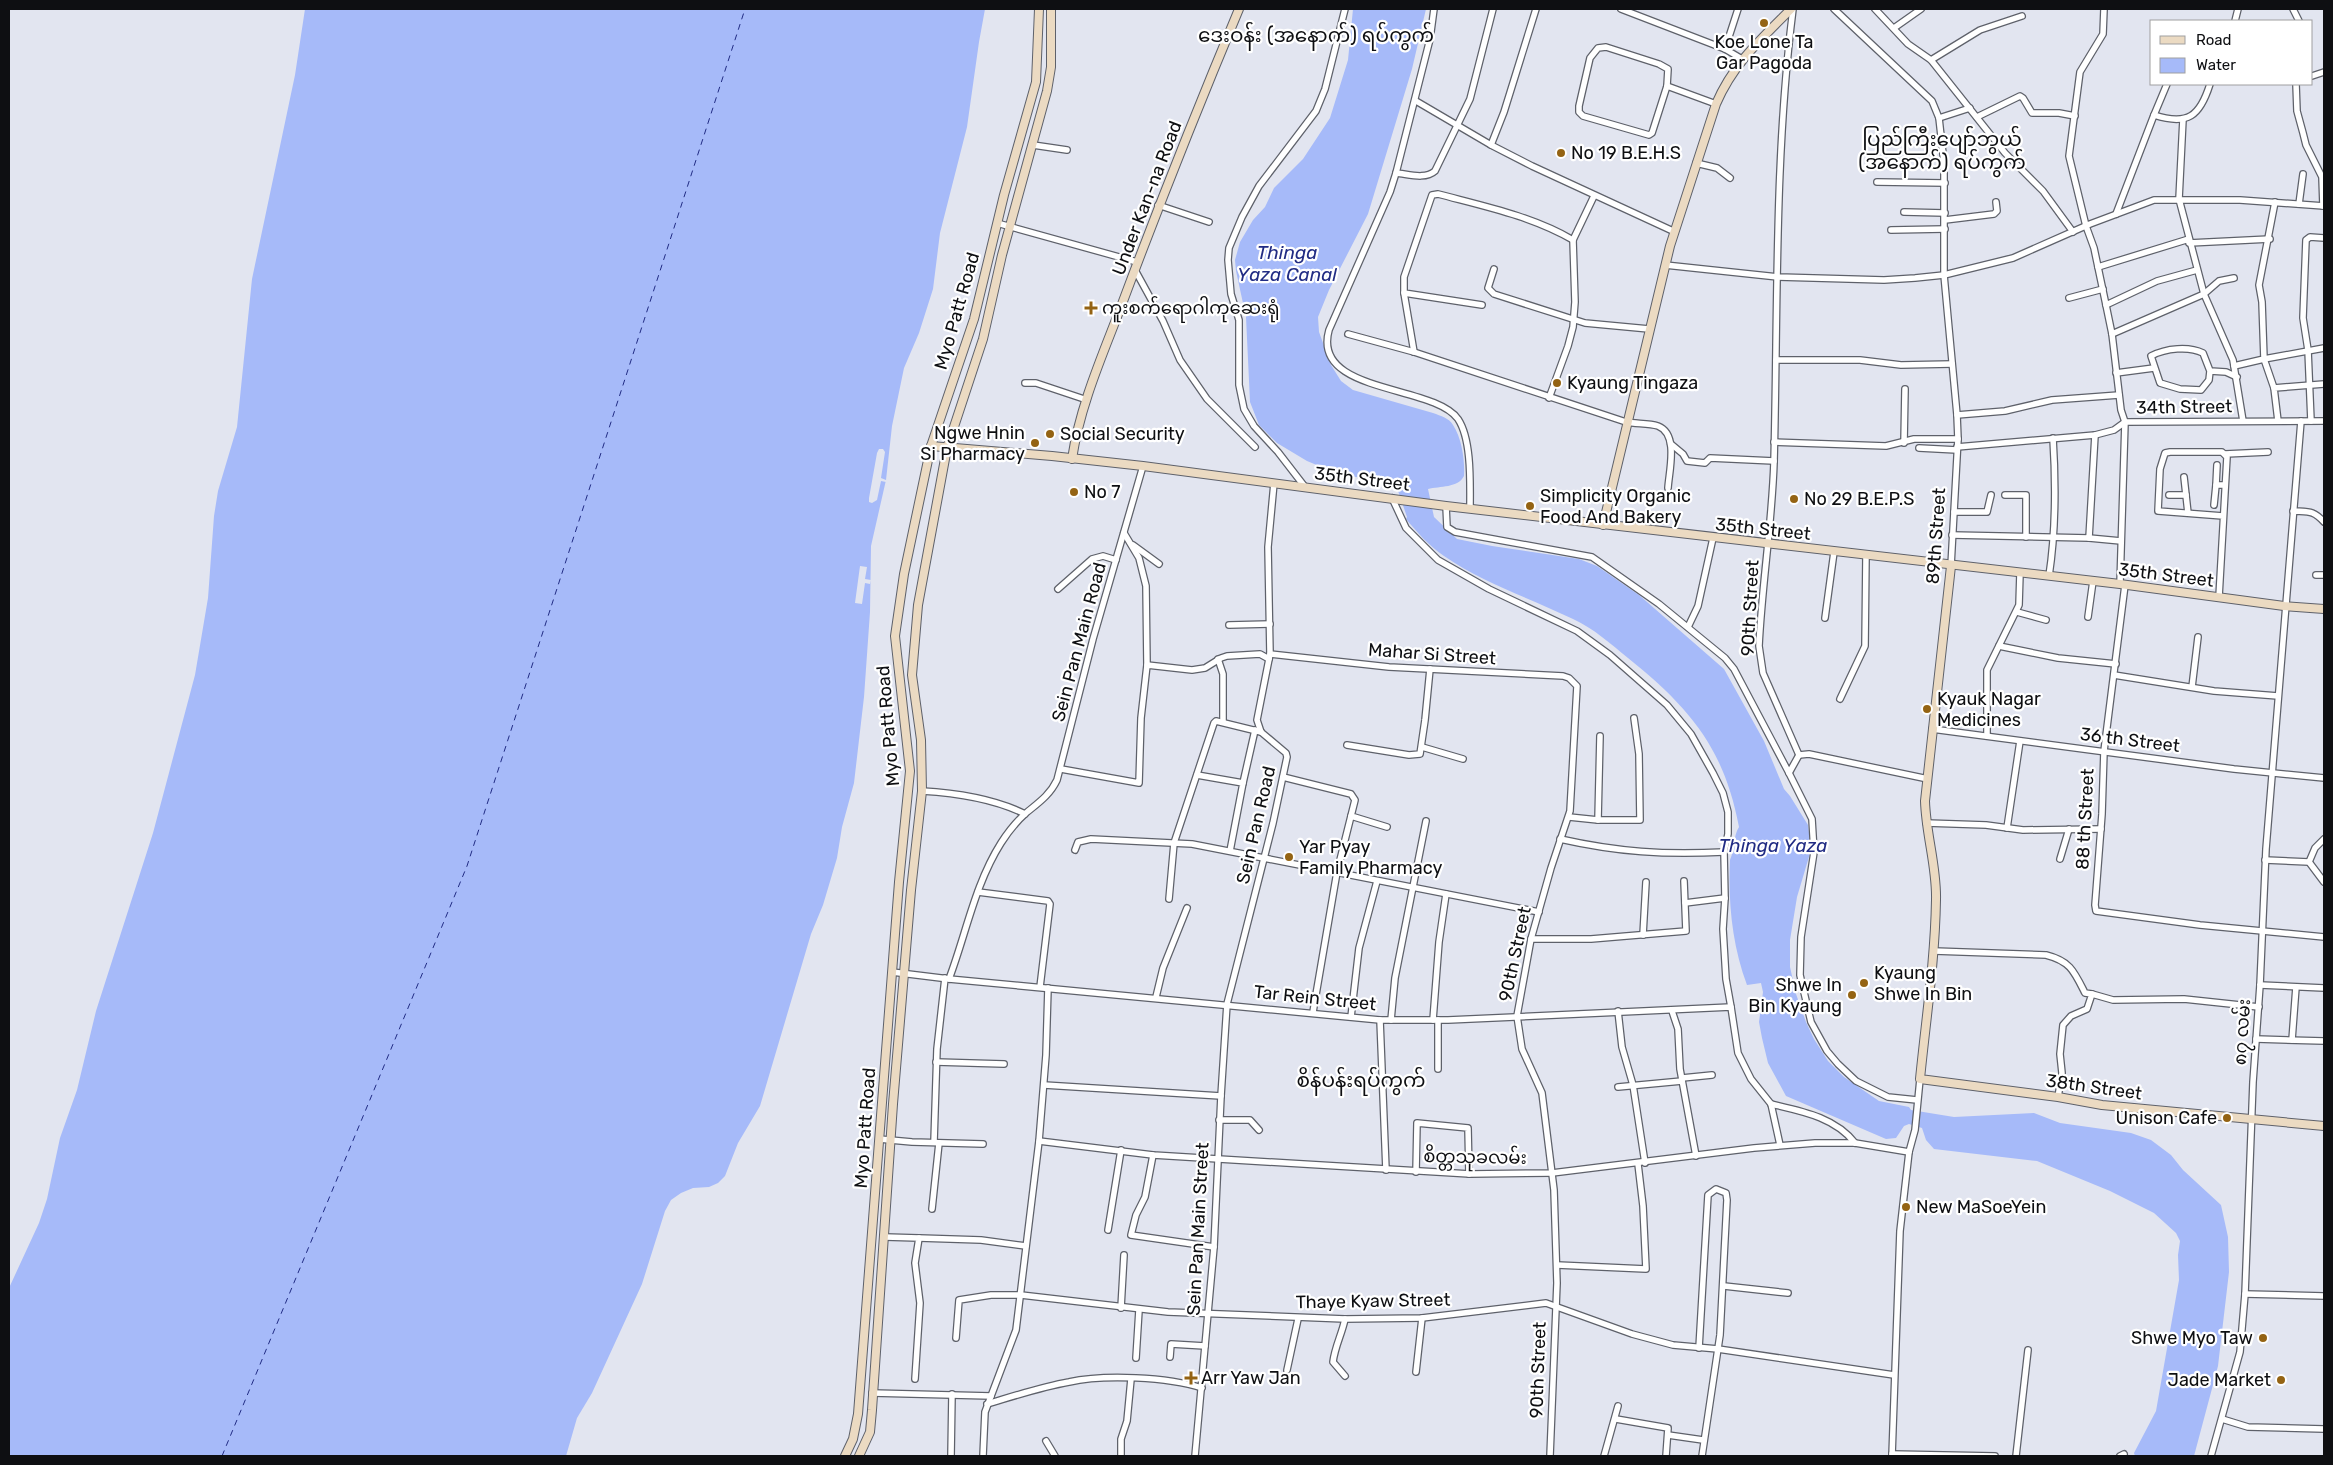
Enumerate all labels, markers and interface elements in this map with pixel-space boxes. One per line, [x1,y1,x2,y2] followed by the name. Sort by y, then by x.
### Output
[1758,17,1770,29] marker: Koe Lone Ta Gar Pagoda
[2150,20,2313,85] legend
[1198,21,1434,51] district label: ဒေးဝန်း (အနောက်) ရပ်ကွက်
[1714,31,1814,74] place label: Koe Lone Ta Gar Pagoda
[2196,31,2232,49] text: Road
[2196,56,2236,74] text: Water
[1107,118,1187,278] street label: Under Kan-na Road
[1858,125,2026,178] district label: ပြည်ကြီးပျော်ဘွယ် (အနောက်) ရပ်ကွက်
[1571,142,1681,164] place label: No 19 B.E.H.S
[1555,147,1567,159] marker: No 19 B.E.H.S
[1237,241,1337,286] water label: Thinga Yaza Canal
[930,250,984,372] street label: Myo Patt Road
[1102,295,1279,323] place label: ကူးစက်ရောဂါကုဆေးရုံ
[1084,301,1098,315] marker: ကူးစက်ရောဂါကုဆေးရုံ
[1567,372,1698,394] place label: Kyaung Tingaza
[1551,377,1563,389] marker: Kyaung Tingaza
[2136,395,2232,419] street label: 34th Street
[920,422,1025,465] place label: Ngwe Hnin Si Pharmacy
[1060,423,1185,445] place label: Social Security
[1044,428,1056,440] marker: Social Security
[1029,437,1041,449] marker: Ngwe Hnin Si Pharmacy
[1313,462,1411,496] street label: 35th Street
[1084,481,1121,503] place label: No 7
[1540,485,1691,528] place label: Simplicity Organic Food And Bakery
[1068,486,1080,498] marker: No 7
[1922,487,1950,585] street label: 89th Street
[1804,488,1914,510] place label: No 29 B.E.P.S
[1788,493,1800,505] marker: No 29 B.E.P.S
[1524,500,1536,512] marker: Simplicity Organic Food And Bakery
[1714,513,1812,545] street label: 35th Street
[2117,558,2215,592] street label: 35th Street
[1736,559,1764,657] street label: 90th Street
[1047,560,1111,724] street label: Sein Pan Main Road
[1367,639,1497,669] street label: Mahar Si Street
[872,665,904,787] street label: Myo Patt Road
[1937,688,2041,731] place label: Kyauk Nagar Medicines
[1921,703,1933,715] marker: Kyauk Nagar Medicines
[2079,723,2181,757] street label: 36 th Street
[1232,764,1280,886] street label: Sein Pan Road
[2071,768,2099,870] street label: 88 th Street
[1719,834,1827,857] water label: Thinga Yaza
[1299,836,1442,879] place label: Yar Pyay Family Pharmacy
[1283,851,1295,863] marker: Yar Pyay Family Pharmacy
[1494,904,1536,1004] street label: 90th Street
[1874,962,1972,1005] place label: Kyaung Shwe In Bin
[1748,974,1842,1017] place label: Shwe In Bin Kyaung
[1858,977,1870,989] marker: Kyaung Shwe In Bin
[1253,981,1377,1015] street label: Tar Rein Street
[1846,989,1858,1001] marker: Shwe In Bin Kyaung
[2227,998,2259,1066] street label: ၈၇ လမ်း
[1297,1066,1425,1096] district label: စိန်ပန်းရပ်ကွက်
[850,1067,880,1189] street label: Myo Patt Road
[2045,1069,2143,1105] street label: 38th Street
[2116,1107,2217,1129] place label: Unison Cafe
[2221,1112,2233,1124] marker: Unison Cafe
[1182,1142,1214,1316] street label: Sein Pan Main Street
[1423,1142,1527,1173] street label: စိတ္တသုခလမ်း
[1916,1196,2046,1218] place label: New MaSoeYein
[1900,1201,1912,1213] marker: New MaSoeYein
[1295,1289,1451,1313] street label: Thaye Kyaw Street
[1525,1321,1551,1419] street label: 90th Street
[2131,1327,2253,1349] place label: Shwe Myo Taw
[2257,1332,2269,1344] marker: Shwe Myo Taw
[1201,1367,1301,1389] place label: Arr Yaw Jan
[2168,1369,2271,1391] place label: Jade Market
[1185,1372,1197,1384] marker: Arr Yaw Jan
[2275,1374,2287,1386] marker: Jade Market

